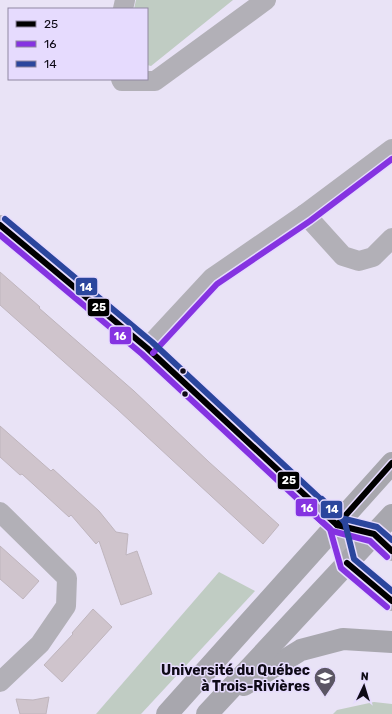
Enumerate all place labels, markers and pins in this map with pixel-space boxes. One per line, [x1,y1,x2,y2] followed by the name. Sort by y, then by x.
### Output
[178,366,188,376] unlabelled marker
[180,389,190,399] unlabelled marker
[161,662,310,695] place label: Université du Québec à Trois-Rivières
[312,665,338,698] school or university icon: Université du Québec à Trois-Rivières

